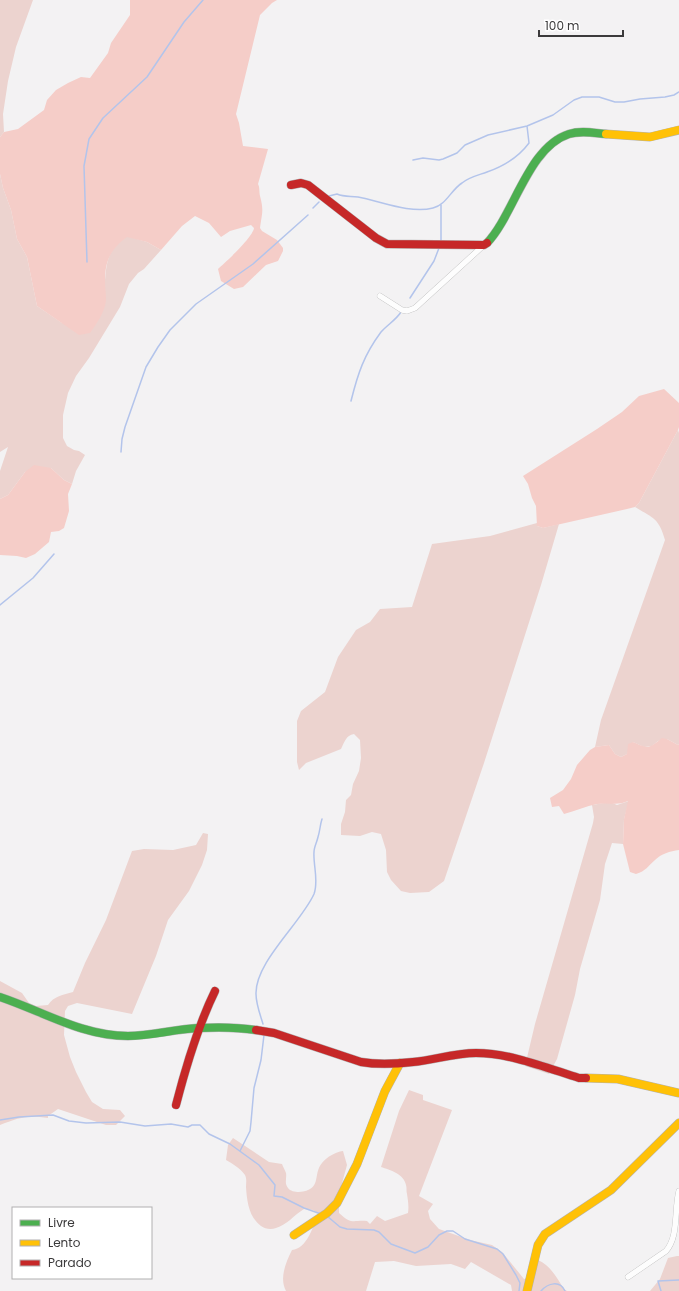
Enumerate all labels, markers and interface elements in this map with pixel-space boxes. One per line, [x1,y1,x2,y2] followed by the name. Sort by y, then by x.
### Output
[539,12,623,38] scale bar
[545,17,579,34] text: 100 m
[12,1207,152,1279] legend
[48,1214,75,1231] text: Livre
[48,1234,81,1251] text: Lento
[48,1254,92,1271] text: Parado

